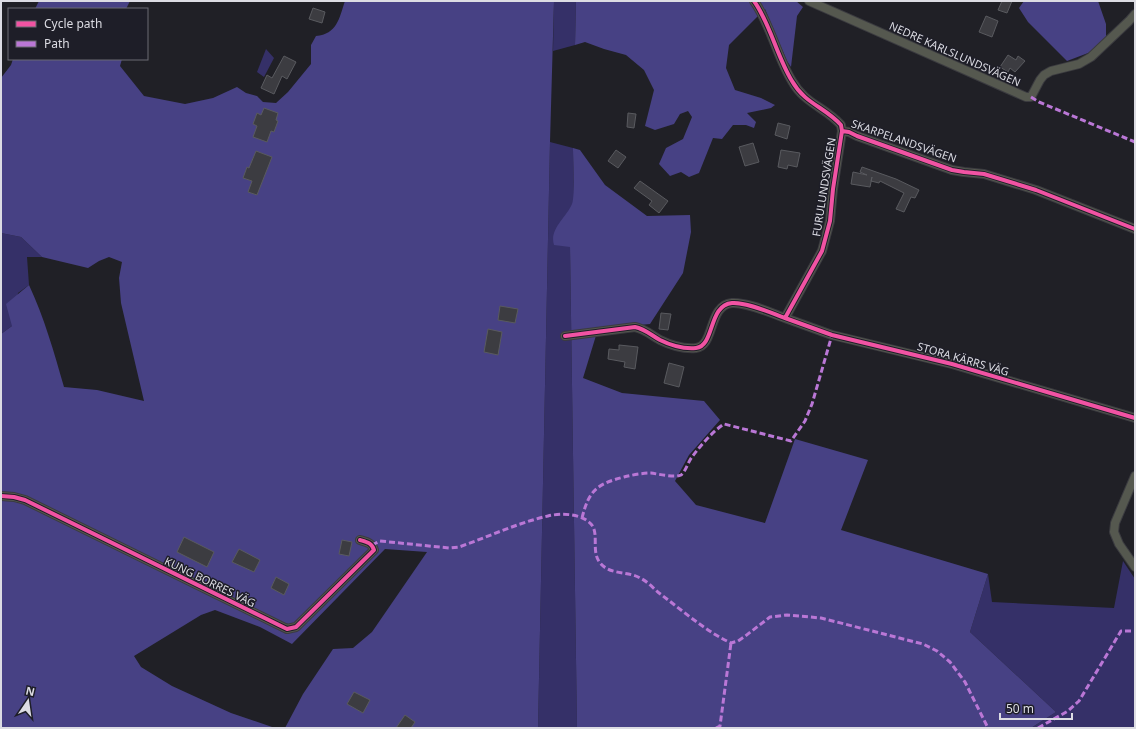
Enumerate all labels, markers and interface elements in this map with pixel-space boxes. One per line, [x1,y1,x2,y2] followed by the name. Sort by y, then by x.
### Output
[8,8,148,60] legend
[44,15,102,32] text: Cycle path
[887,18,1023,89] street label: NEDRE KARLSLUNDSVÄGEN
[44,35,70,52] text: Path
[850,116,959,166] street label: SKARPELANDSVÄGEN
[808,136,839,238] street label: FURULUNDSVÄGEN
[916,338,1011,379] street label: STORA KÄRRS VÄG
[162,553,258,610] street label: KUNG BORRES VÄG
[8,681,48,721] north arrow
[24,682,36,699] text: N
[1000,695,1072,721] scale bar
[1006,700,1034,717] text: 50 m

